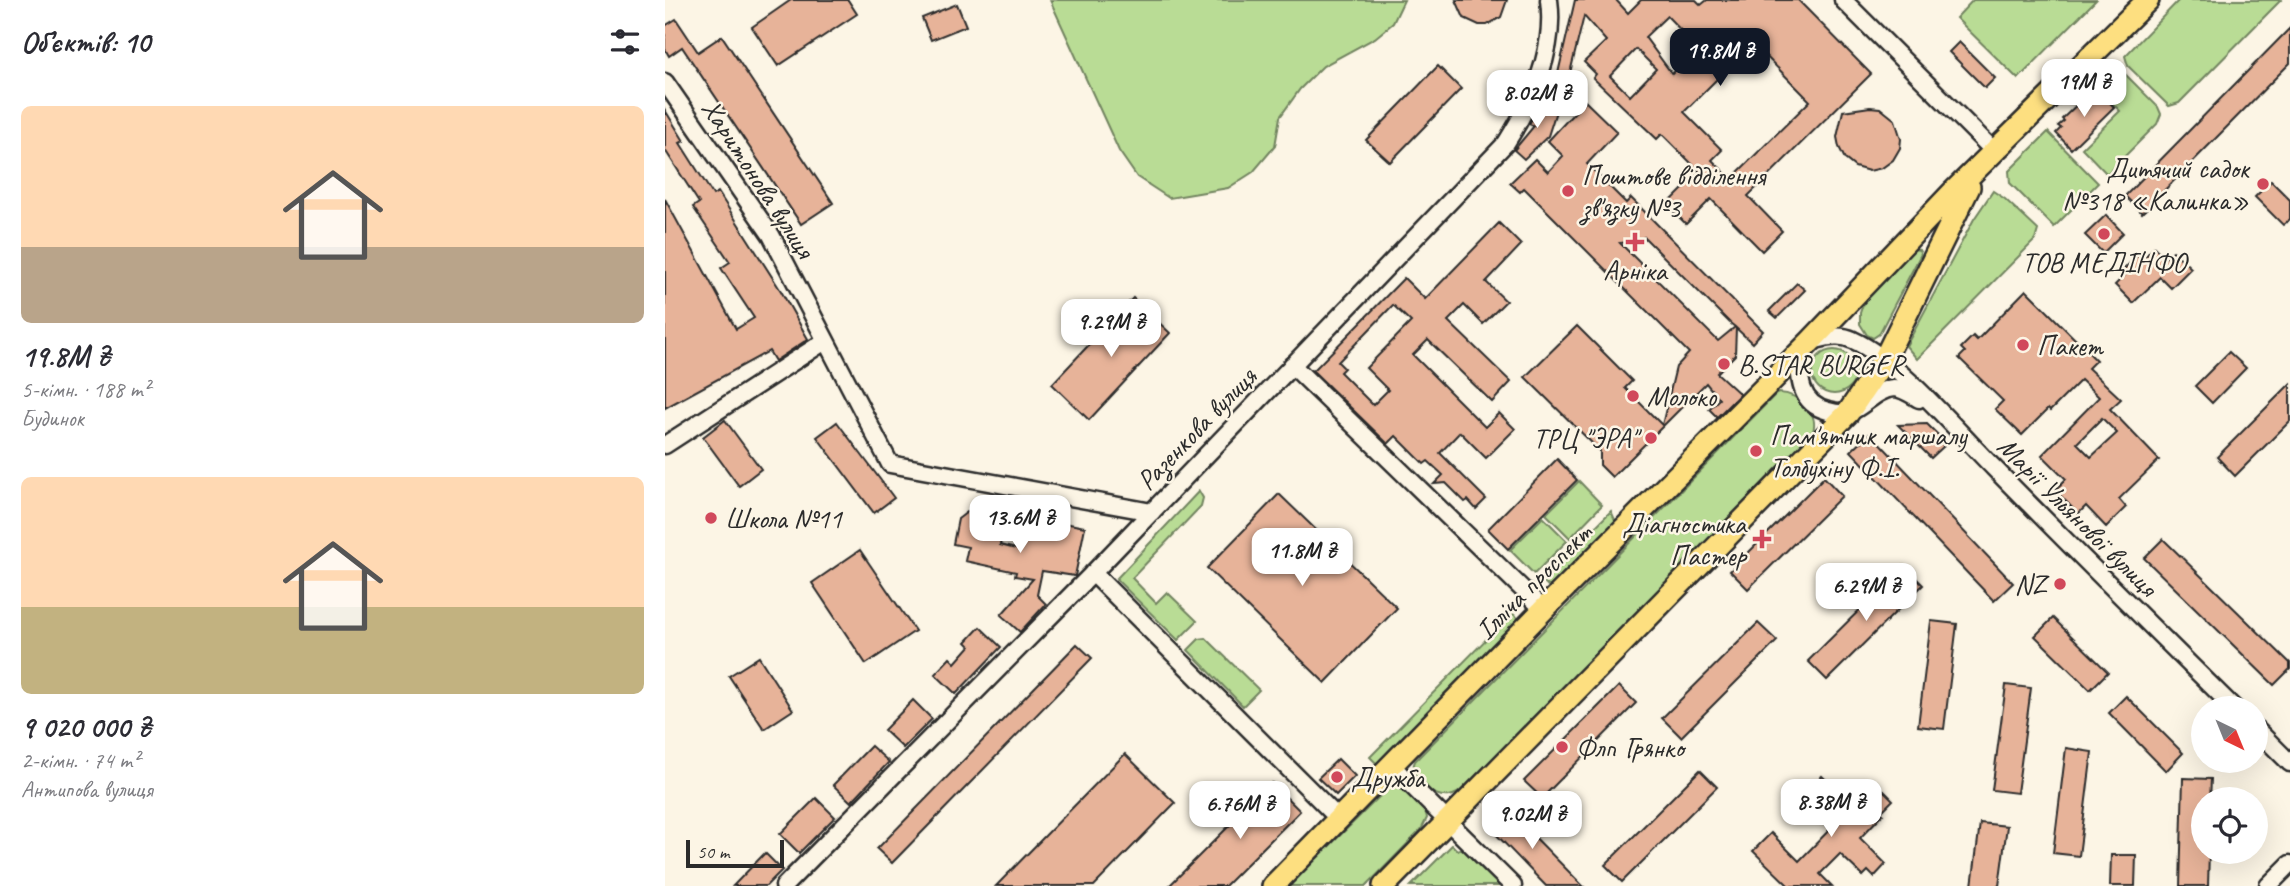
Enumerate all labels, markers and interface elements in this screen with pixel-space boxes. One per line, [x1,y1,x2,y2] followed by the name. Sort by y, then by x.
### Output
[21,23,150,61] text: Об’єктів: 10
[606,23,644,61] icon: filters
[1655,28,1785,88] pin: 19.8M ₴
[1686,36,1754,65] text: 19.8M ₴
[2035,60,2133,119] pin: 19M ₴
[2057,67,2111,96] text: 19M ₴
[1472,71,1602,130] pin: 8.02M ₴
[1503,78,1571,107] text: 8.02M ₴
[694,92,824,266] street label: Харитонова вулиця
[2062,151,2251,218] place label: Дитячий садок №318 «Калинка»
[270,152,396,278] icon: home
[1578,158,1767,226] place label: Поштове відділення зв'язку №3
[2255,176,2271,192] marker: Дитячий садок №318 «Калинка»
[1560,183,1576,199] marker: Поштове відділення зв'язку №3
[2096,226,2112,242] marker: ТОВ МЕДІНФО
[1627,234,1643,250] marker: Арніка
[2022,245,2189,280] place label: ТОВ МЕДІНФО
[1603,253,1669,288] place label: Арніка
[1046,300,1176,359] pin: 9.29M ₴
[1077,307,1145,336] text: 9.29M ₴
[2037,328,2105,363] place label: Пакет
[21,337,110,375] text: 19.8M ₴
[2015,337,2031,353] marker: Пакет
[1738,347,1907,382] place label: B.STAR BURGER
[1716,356,1732,372] marker: B.STAR BURGER
[1129,359,1265,498] street label: Разенкова вулиця
[21,375,150,404] text: 5-кімн. · 188 m²
[1647,379,1718,414] place label: Молоко
[1625,388,1641,404] marker: Молоко
[21,404,84,433] text: Будинок
[1770,418,1969,485] place label: Пам'ятник маршалу Толбухіну Ф.І.
[1533,421,1642,456] place label: ТРЦ "ЭРА"
[1990,429,2167,605] street label: Марії Ульянової вулиця
[1643,430,1659,446] marker: ТРЦ "ЭРА"
[1748,443,1764,459] marker: Пам'ятник маршалу Толбухіну Ф.І.
[955,496,1085,555] pin: 13.6M ₴
[725,501,843,536] place label: Школа №11
[986,503,1054,532] text: 13.6M ₴
[1622,506,1748,573] place label: Діагностика Пастер
[703,510,719,526] marker: Школа №11
[1468,515,1600,647] street label: Ілліча проспект
[270,523,396,649] icon: home
[1237,528,1367,588] pin: 11.8M ₴
[1752,529,1772,549] marker: Діагностика Пастер
[1268,536,1336,565] text: 11.8M ₴
[1801,564,1931,623] pin: 6.29M ₴
[2015,567,2050,602] place label: NZ
[1832,571,1900,600] text: 6.29M ₴
[2052,576,2068,592] marker: NZ
[2191,696,2268,774] north arrow
[2191,696,2268,864] map controls
[21,708,151,746] text: 9 020 000 ₴
[1576,730,1687,765] place label: Флп Грянко
[1554,739,1570,755] marker: Флп Грянко
[21,746,139,775] text: 2-кімн. · 74 m²
[1351,760,1426,795] place label: Дружба
[1329,769,1345,785] marker: Дружба
[21,775,153,804] text: Антипова вулиця
[1766,780,1896,839] pin: 8.38M ₴
[1175,782,1305,841] pin: 6.76M ₴
[1797,787,1865,816] text: 8.38M ₴
[2191,787,2268,864] button: locate
[1205,789,1275,818] text: 6.76M ₴
[1467,792,1597,851] pin: 9.02M ₴
[1498,799,1566,828] text: 9.02M ₴
[686,837,784,869] scale bar
[697,840,729,864] text: 50 m

